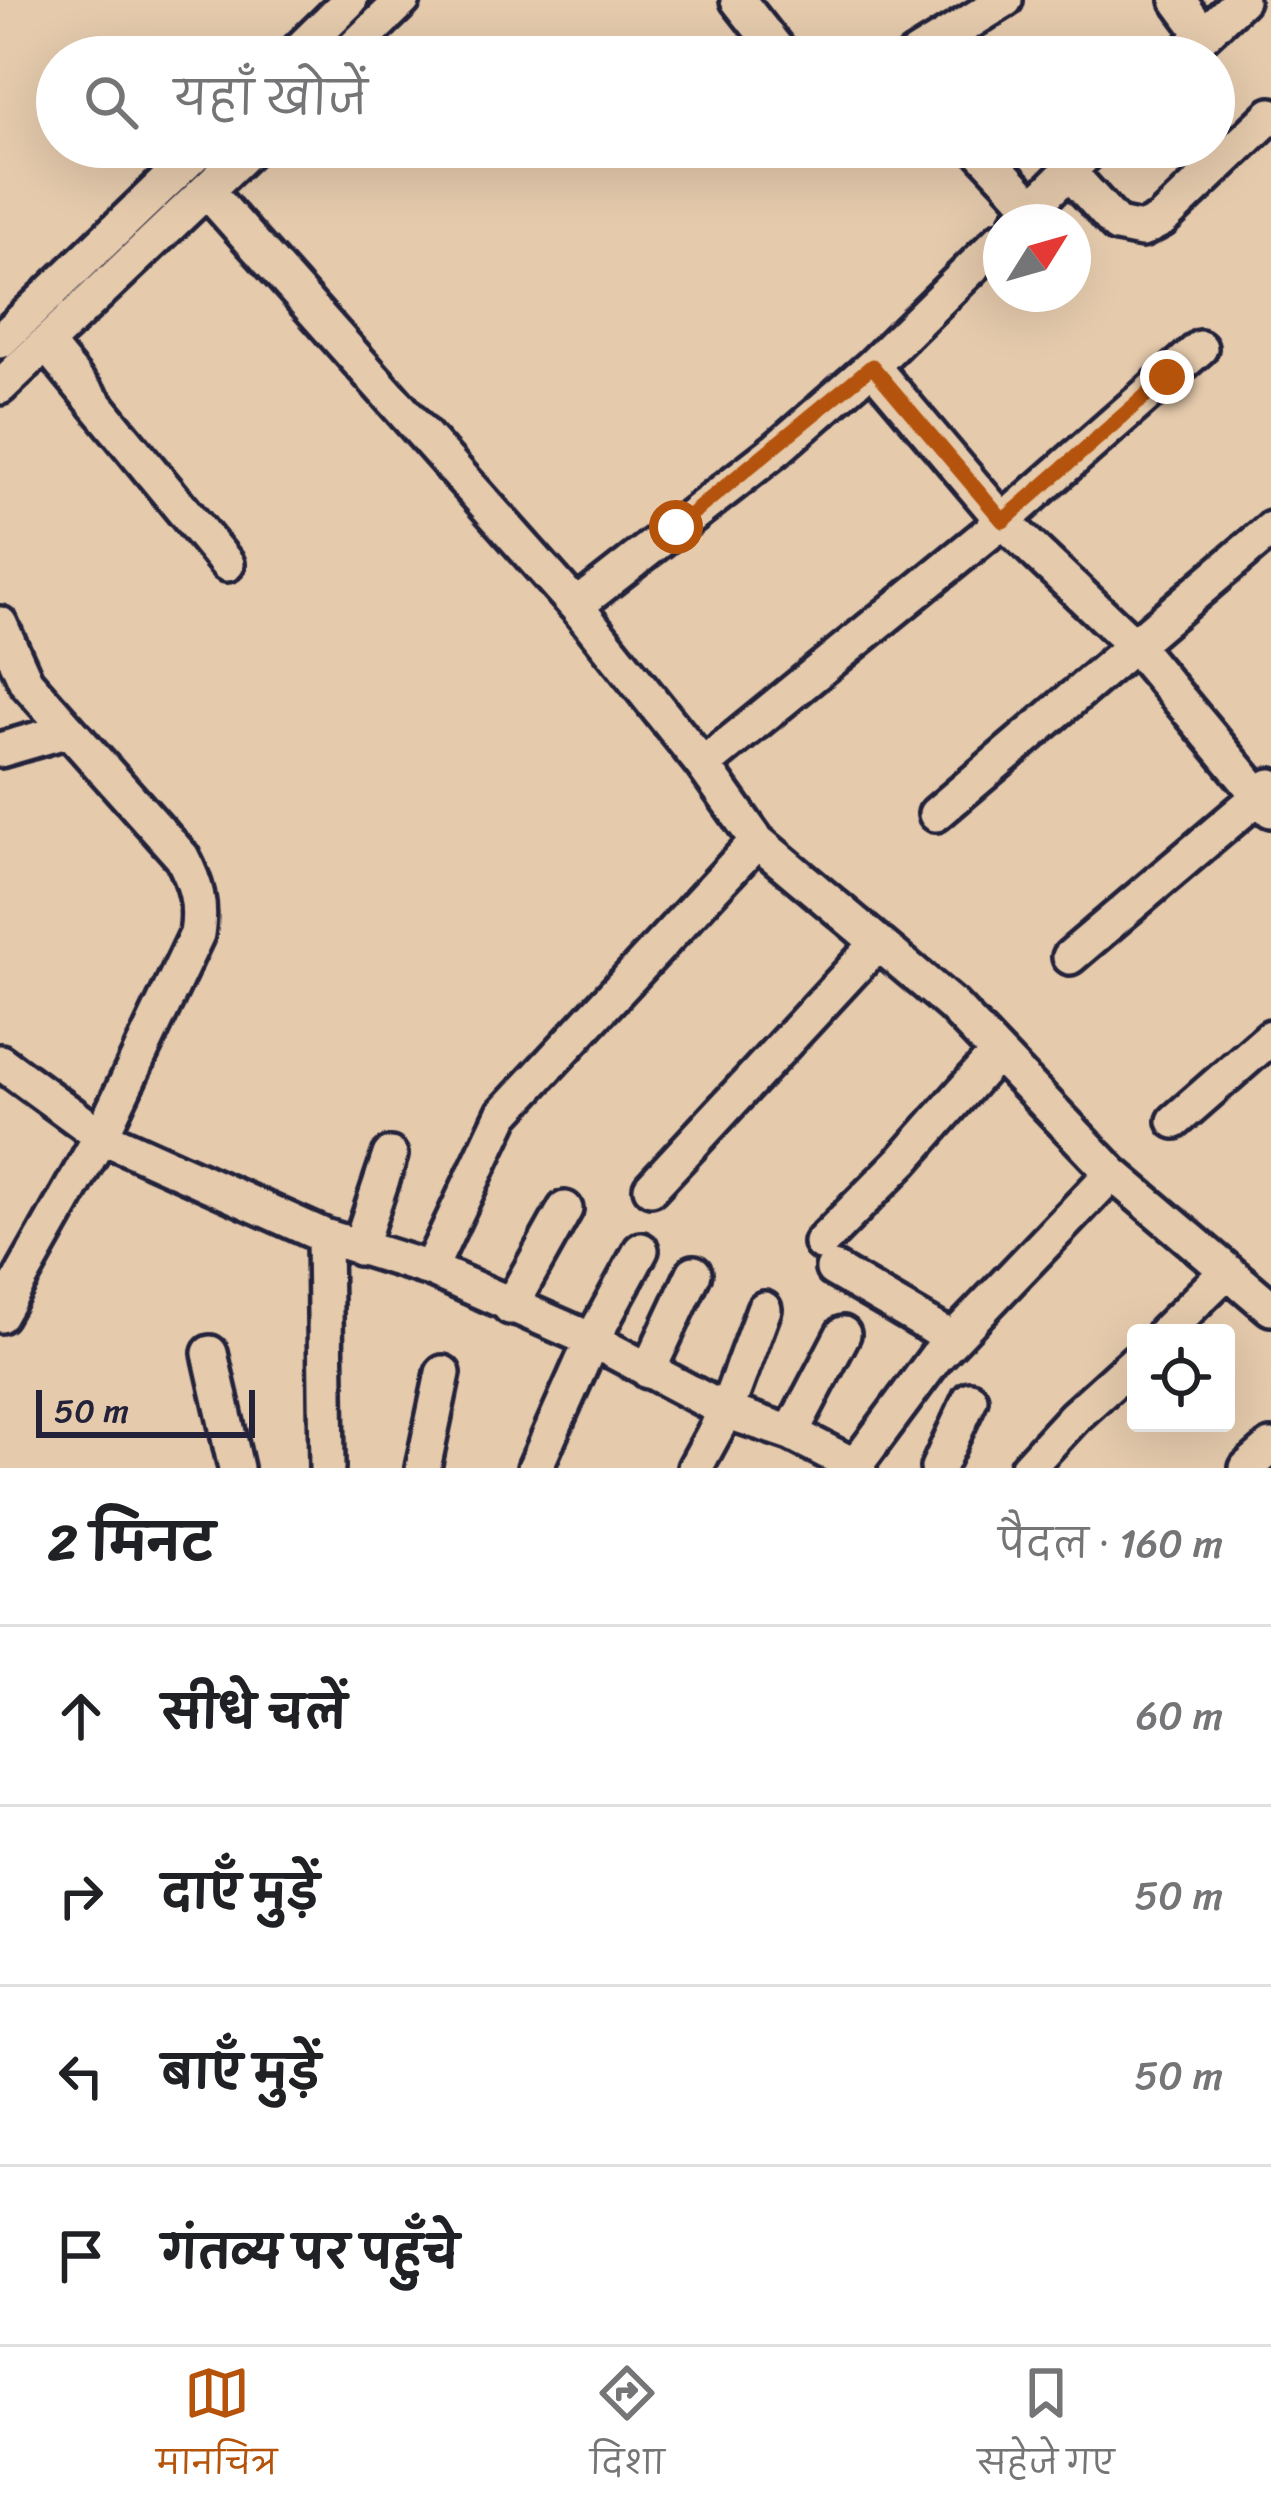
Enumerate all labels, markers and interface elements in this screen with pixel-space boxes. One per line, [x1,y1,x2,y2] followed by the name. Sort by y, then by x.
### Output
[36,36,1235,168] search box
[174,59,368,139] text: यहाँ खोजें
[78,69,144,135] icon: search
[983,204,1091,312] north arrow
[1140,350,1194,404] route end
[649,500,703,554] route start
[1127,1324,1235,1432] map controls
[1127,1324,1235,1432] button: locate
[54,1382,129,1440] text: 50 m
[36,1384,255,1437] scale bar
[48,1498,214,1588] text: 2 मिनट
[998,1509,1223,1578] text: पैदल · 160 m
[162,1673,346,1753] text: सीधे चलें
[1136,1681,1223,1750] text: 60 m
[48,1683,114,1749] icon: ahead
[162,1853,319,1933] text: दाएँ मुड़ें
[1134,1861,1223,1930] text: 50 m
[48,1863,114,1929] icon: right
[162,2033,320,2113] text: बाएँ मुड़ें
[1134,2041,1223,2110] text: 50 m
[48,2043,114,2109] icon: left
[162,2213,459,2293] text: गंतव्य पर पहुँचे
[48,2223,114,2289] icon: arrive
[156,2360,277,2499] tab: मानचित्र
[590,2360,665,2499] tab: दिशा
[977,2360,1115,2499] tab: सहेजे गए

